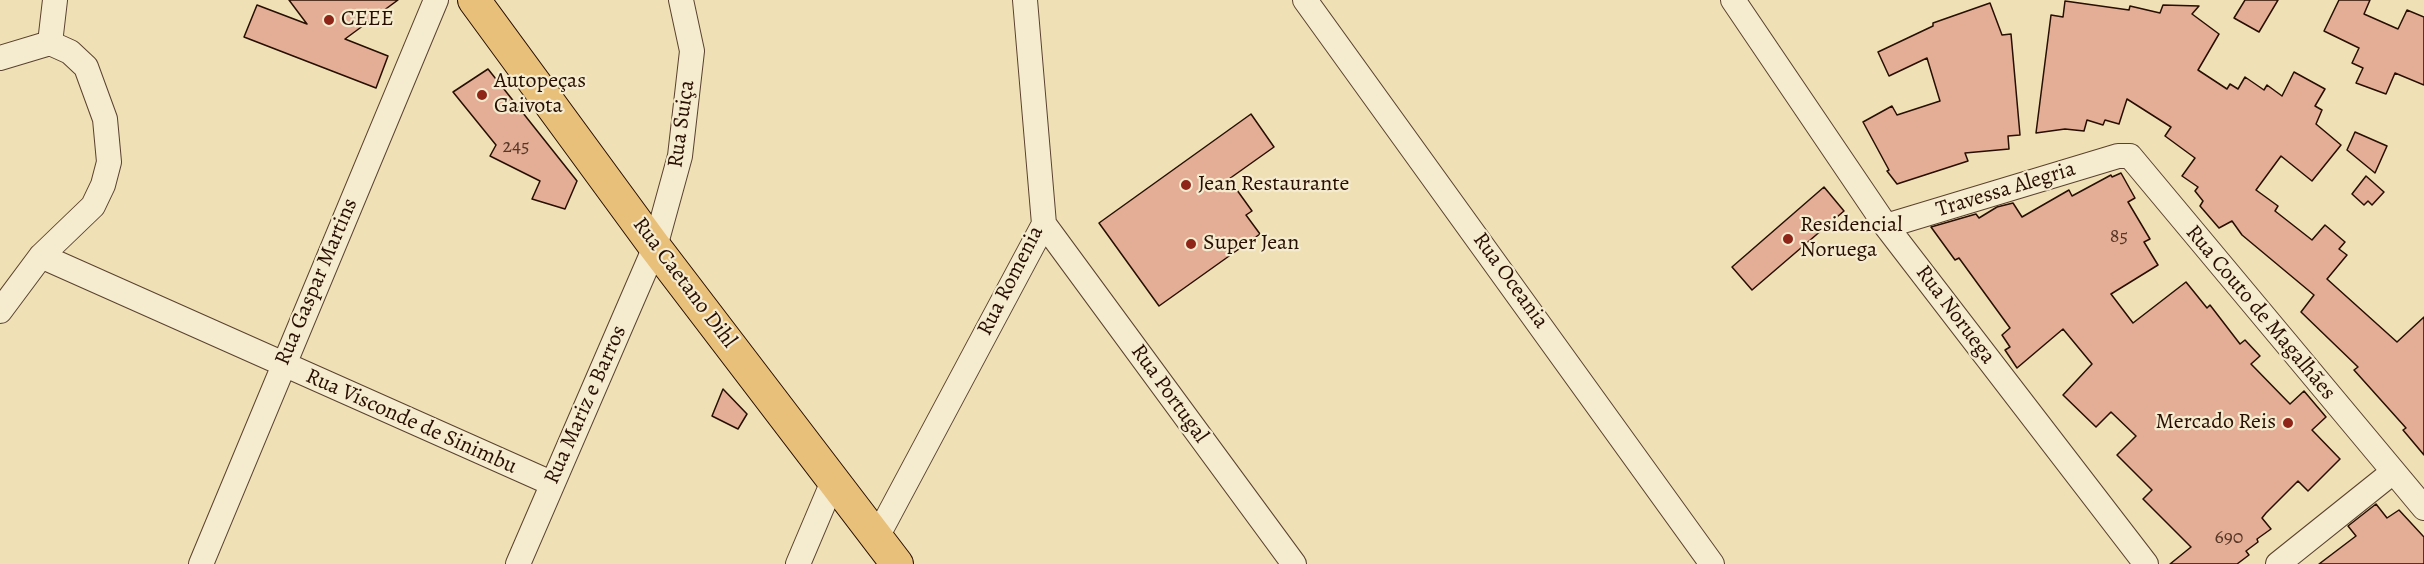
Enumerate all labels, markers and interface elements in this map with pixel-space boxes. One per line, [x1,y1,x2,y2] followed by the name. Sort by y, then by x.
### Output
[341,7,394,33] place label: CEEE
[322,13,336,27] marker: CEEE
[494,69,586,120] place label: Autopeças Gaivota
[663,78,701,170] street label: Rua Suiça
[475,88,489,102] marker: Autopeças Gaivota
[502,135,530,159] house number: 245
[1933,156,2079,224] street label: Travessa Alegria
[1198,172,1349,198] place label: Jean Restaurante
[1179,178,1193,192] marker: Jean Restaurante
[270,194,364,370] street label: Rua Gaspar Martins
[626,212,742,354] street label: Rua Caetano Dihl
[1800,213,1903,264] place label: Residencial Noruega
[2179,220,2341,406] street label: Rua Couto de Magalhães
[972,222,1050,340] street label: Rua Romenia
[2110,225,2128,249] house number: 85
[1466,228,1554,334] street label: Rua Oceania
[1203,231,1299,257] place label: Super Jean
[1781,232,1795,246] marker: Residencial Noruega
[1184,237,1198,251] marker: Super Jean
[1909,261,2001,369] street label: Rua Noruega
[539,321,633,489] street label: Rua Mariz e Barros
[1124,340,1214,448] street label: Rua Portugal
[301,364,521,480] street label: Rua Visconde de Sinimbu
[2156,410,2276,436] place label: Mercado Reis
[2281,416,2295,430] marker: Mercado Reis
[2215,526,2243,550] house number: 690

